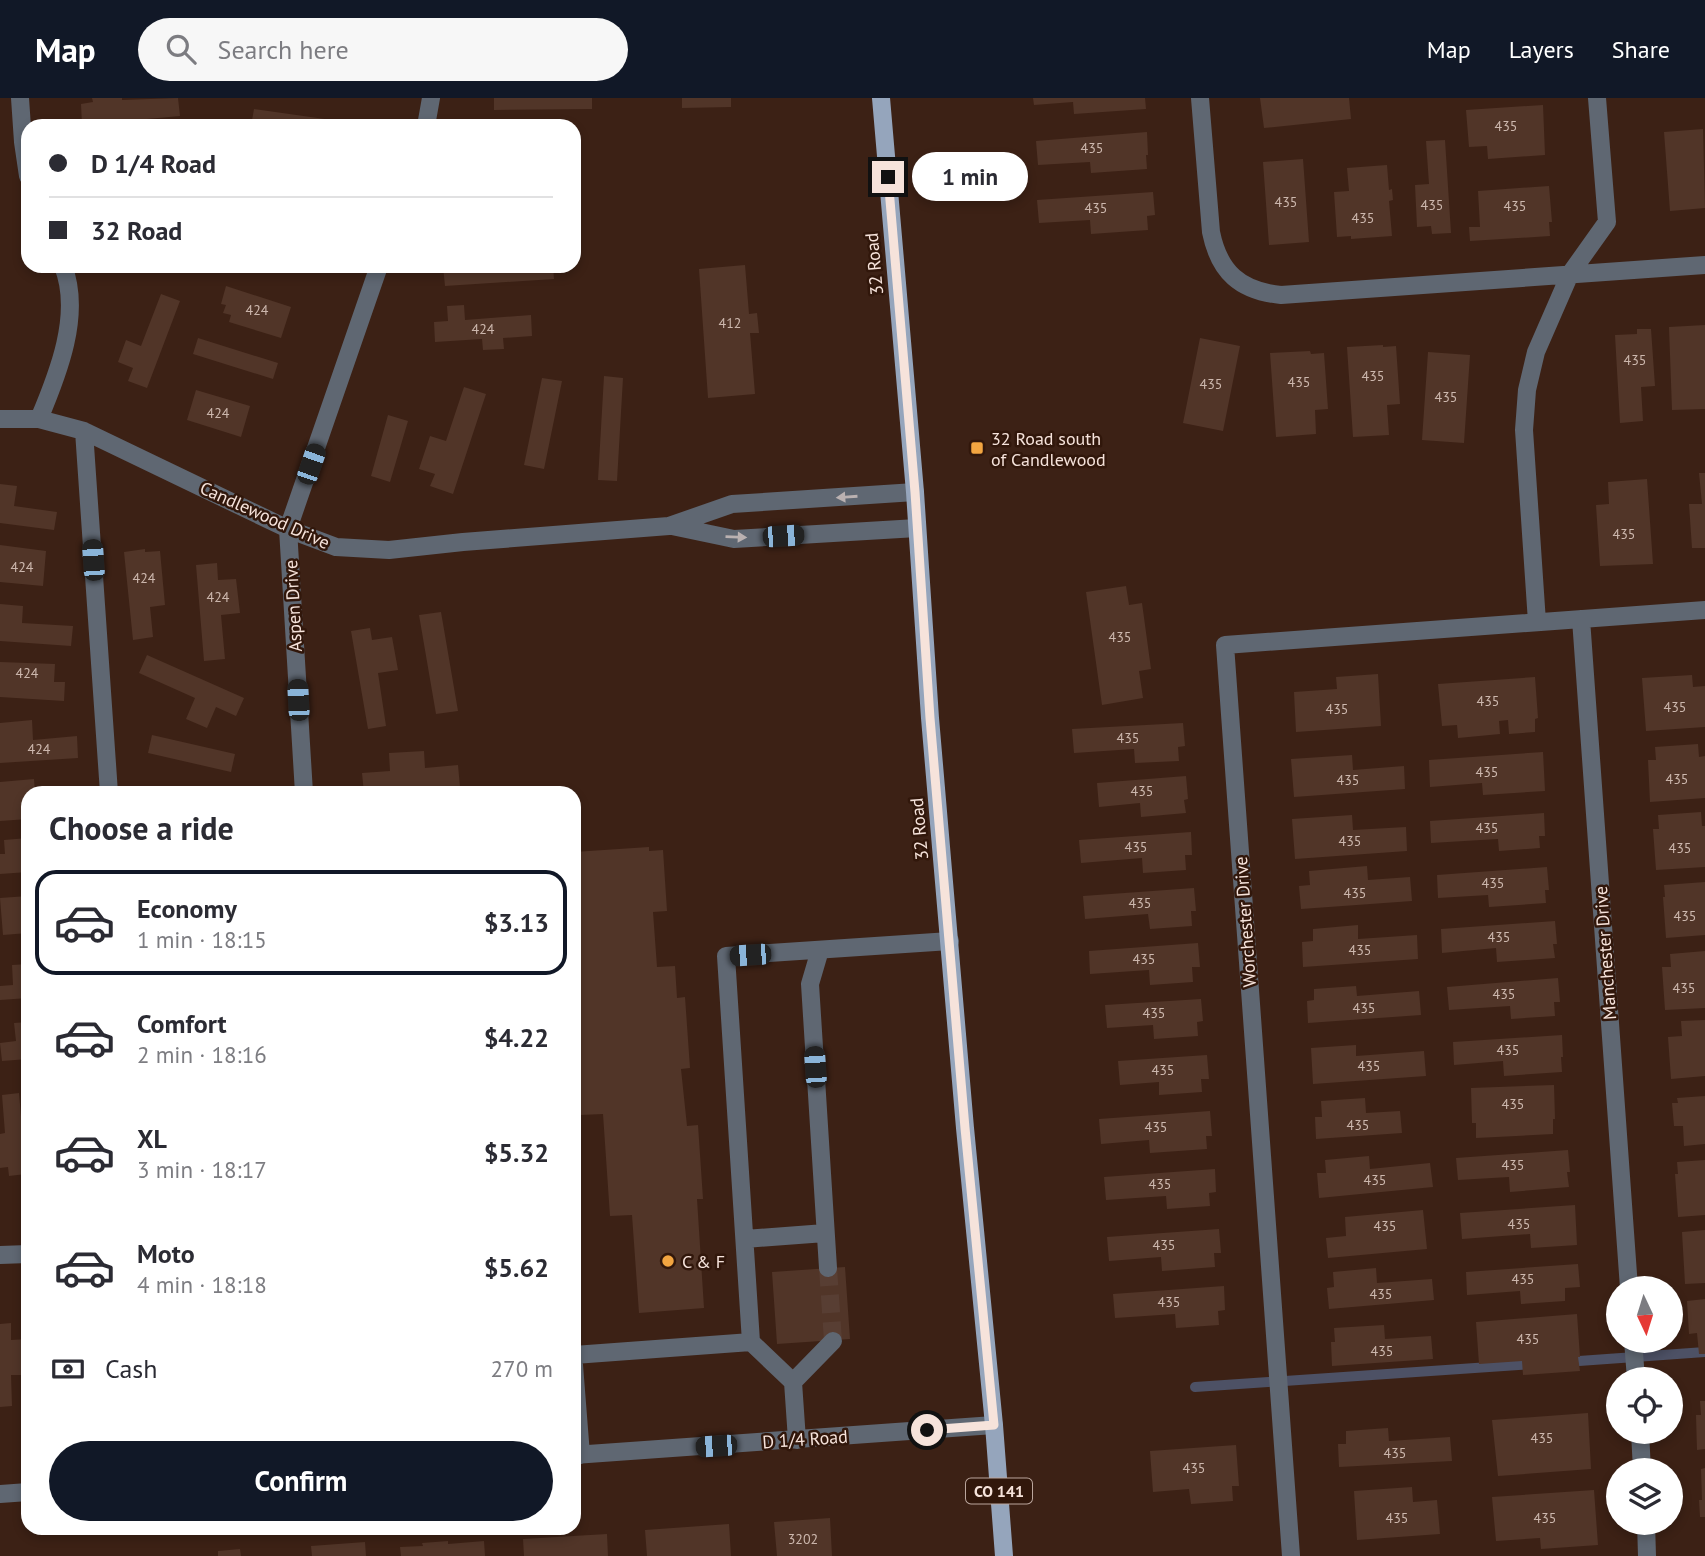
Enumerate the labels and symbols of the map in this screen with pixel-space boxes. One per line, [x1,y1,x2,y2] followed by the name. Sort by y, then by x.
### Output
[1495,117,1517,135] house number: 435
[1081,139,1103,157] house number: 435
[912,153,1028,202] callout: 1 min
[872,161,904,193] route end
[1275,193,1297,211] house number: 435
[1421,196,1443,214] house number: 435
[1504,197,1526,215] house number: 435
[1085,199,1107,217] house number: 435
[1352,209,1374,227] house number: 435
[860,232,888,296] street label: 32 Road
[246,301,269,319] house number: 424
[719,314,741,332] house number: 412
[472,320,495,338] house number: 424
[1624,351,1646,369] house number: 435
[1362,367,1384,385] house number: 435
[1288,373,1310,391] house number: 435
[1200,375,1222,393] house number: 435
[1435,388,1457,406] house number: 435
[207,404,230,422] house number: 424
[991,427,1106,471] place label: 32 Road south of Candlewood
[969,440,985,456] marker: 32 Road south of Candlewood
[295,441,328,487] car
[196,476,334,554] street label: Candlewood Drive
[835,492,857,503] one-way arrow
[762,524,805,548] car
[1613,525,1635,543] house number: 435
[725,532,747,543] one-way arrow
[82,538,105,582] car
[11,558,34,576] house number: 424
[279,559,307,653] street label: Aspen Drive
[133,569,156,587] house number: 424
[207,588,230,606] house number: 424
[1109,628,1131,646] house number: 435
[16,664,39,682] house number: 424
[287,678,310,722] car
[1477,692,1499,710] house number: 435
[1664,698,1686,716] house number: 435
[1326,700,1348,718] house number: 435
[1117,729,1139,747] house number: 435
[28,740,51,758] house number: 424
[1476,763,1498,781] house number: 435
[1666,770,1688,788] house number: 435
[1337,771,1359,789] house number: 435
[1131,782,1153,800] house number: 435
[905,797,933,861] street label: 32 Road
[1476,819,1498,837] house number: 435
[1339,832,1361,850] house number: 435
[1125,838,1147,856] house number: 435
[1669,839,1691,857] house number: 435
[1229,856,1261,988] street label: Worchester Drive
[1482,874,1504,892] house number: 435
[1344,884,1366,902] house number: 435
[1589,885,1621,1021] street label: Manchester Drive
[1129,894,1151,912] house number: 435
[1674,907,1696,925] house number: 435
[1488,928,1510,946] house number: 435
[1349,941,1371,959] house number: 435
[729,943,772,967] car
[1133,950,1155,968] house number: 435
[1673,979,1695,997] house number: 435
[1493,985,1515,1003] house number: 435
[1353,999,1375,1017] house number: 435
[1143,1004,1165,1022] house number: 435
[1497,1041,1519,1059] house number: 435
[804,1045,827,1089] car
[1358,1057,1380,1075] house number: 435
[1152,1061,1174,1079] house number: 435
[1502,1095,1524,1113] house number: 435
[1347,1116,1369,1134] house number: 435
[1145,1118,1167,1136] house number: 435
[1502,1156,1524,1174] house number: 435
[1364,1171,1386,1189] house number: 435
[1149,1175,1171,1193] house number: 435
[1508,1215,1530,1233] house number: 435
[1374,1217,1396,1235] house number: 435
[1153,1236,1175,1254] house number: 435
[682,1250,725,1273] place label: C & F
[660,1253,676,1269] marker: C & F
[1512,1270,1534,1288] house number: 435
[1606,1276,1684,1353] north arrow
[1370,1285,1392,1303] house number: 435
[1158,1293,1180,1311] house number: 435
[1517,1330,1539,1348] house number: 435
[1371,1342,1393,1360] house number: 435
[911,1414,943,1446] route start
[762,1425,848,1453] street label: D 1/4 Road
[1531,1429,1553,1447] house number: 435
[695,1434,738,1458] car
[1384,1444,1406,1462] house number: 435
[1183,1459,1205,1477] house number: 435
[966,1478,1032,1504] road number: CO 141
[1386,1509,1408,1527] house number: 435
[1534,1509,1556,1527] house number: 435
[788,1530,818,1548] house number: 3202

